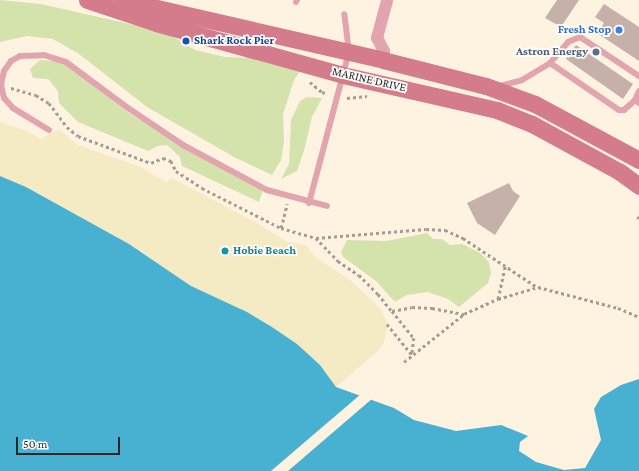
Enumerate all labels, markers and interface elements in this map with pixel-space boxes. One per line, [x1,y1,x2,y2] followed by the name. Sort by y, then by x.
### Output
[558,23,611,37] place label: Fresh Stop
[614,25,624,35] marker: Fresh Stop
[194,34,274,48] place label: Shark Rock Pier
[181,36,191,46] marker: Shark Rock Pier
[516,45,588,59] place label: Astron Energy
[591,47,601,57] marker: Astron Energy
[331,65,407,95] street label: MARINE DRIVE
[233,244,296,258] place label: Hobie Beach
[220,246,230,256] marker: Hobie Beach
[18,429,122,455] scale bar
[23,437,47,451] text: 50 m

